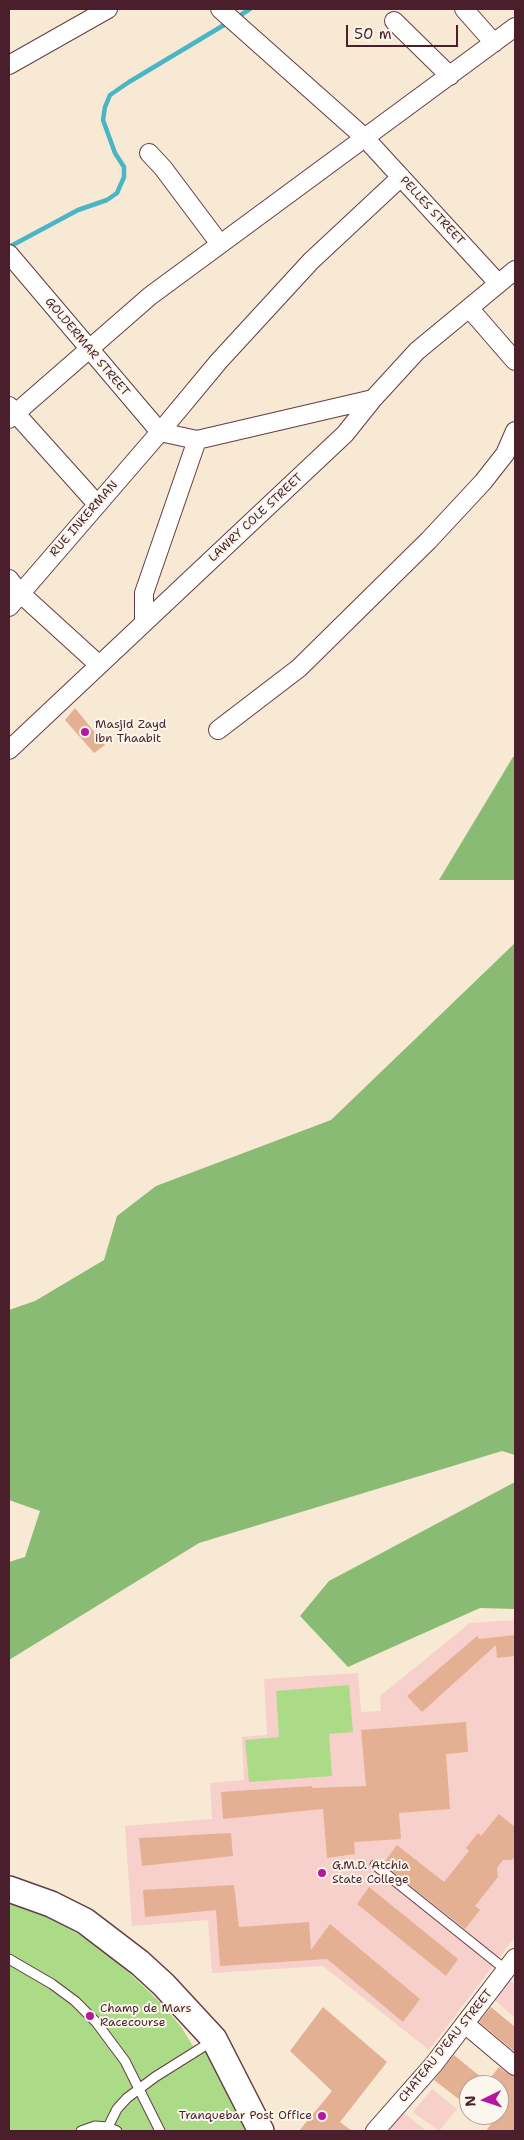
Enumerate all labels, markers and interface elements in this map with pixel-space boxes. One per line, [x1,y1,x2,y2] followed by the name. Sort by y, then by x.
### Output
[349,15,462,47] scale bar
[354,24,392,44] text: 50 m
[397,174,467,248] street label: PELLES STREET
[42,295,132,399] street label: GOLDERMAR STREET
[206,471,306,565] street label: LAWRY COLE STREET
[47,478,121,560] street label: RUE INKERMAN
[95,718,166,746] place label: Masjid Zayd ibn Thaabit
[79,726,91,738] marker: Masjid Zayd ibn Thaabit
[332,1859,409,1887] place label: G.M.D. Atchia State College
[316,1867,328,1879] marker: G.M.D. Atchia State College
[396,1987,496,2105] street label: CHATEAU D'EAU STREET
[100,2002,191,2030] place label: Champ de Mars Racecourse
[84,2010,96,2022] marker: Champ de Mars Racecourse
[459,2075,509,2125] north arrow
[461,2095,479,2107] text: N
[179,2109,312,2123] place label: Tranquebar Post Office
[316,2110,328,2122] marker: Tranquebar Post Office

